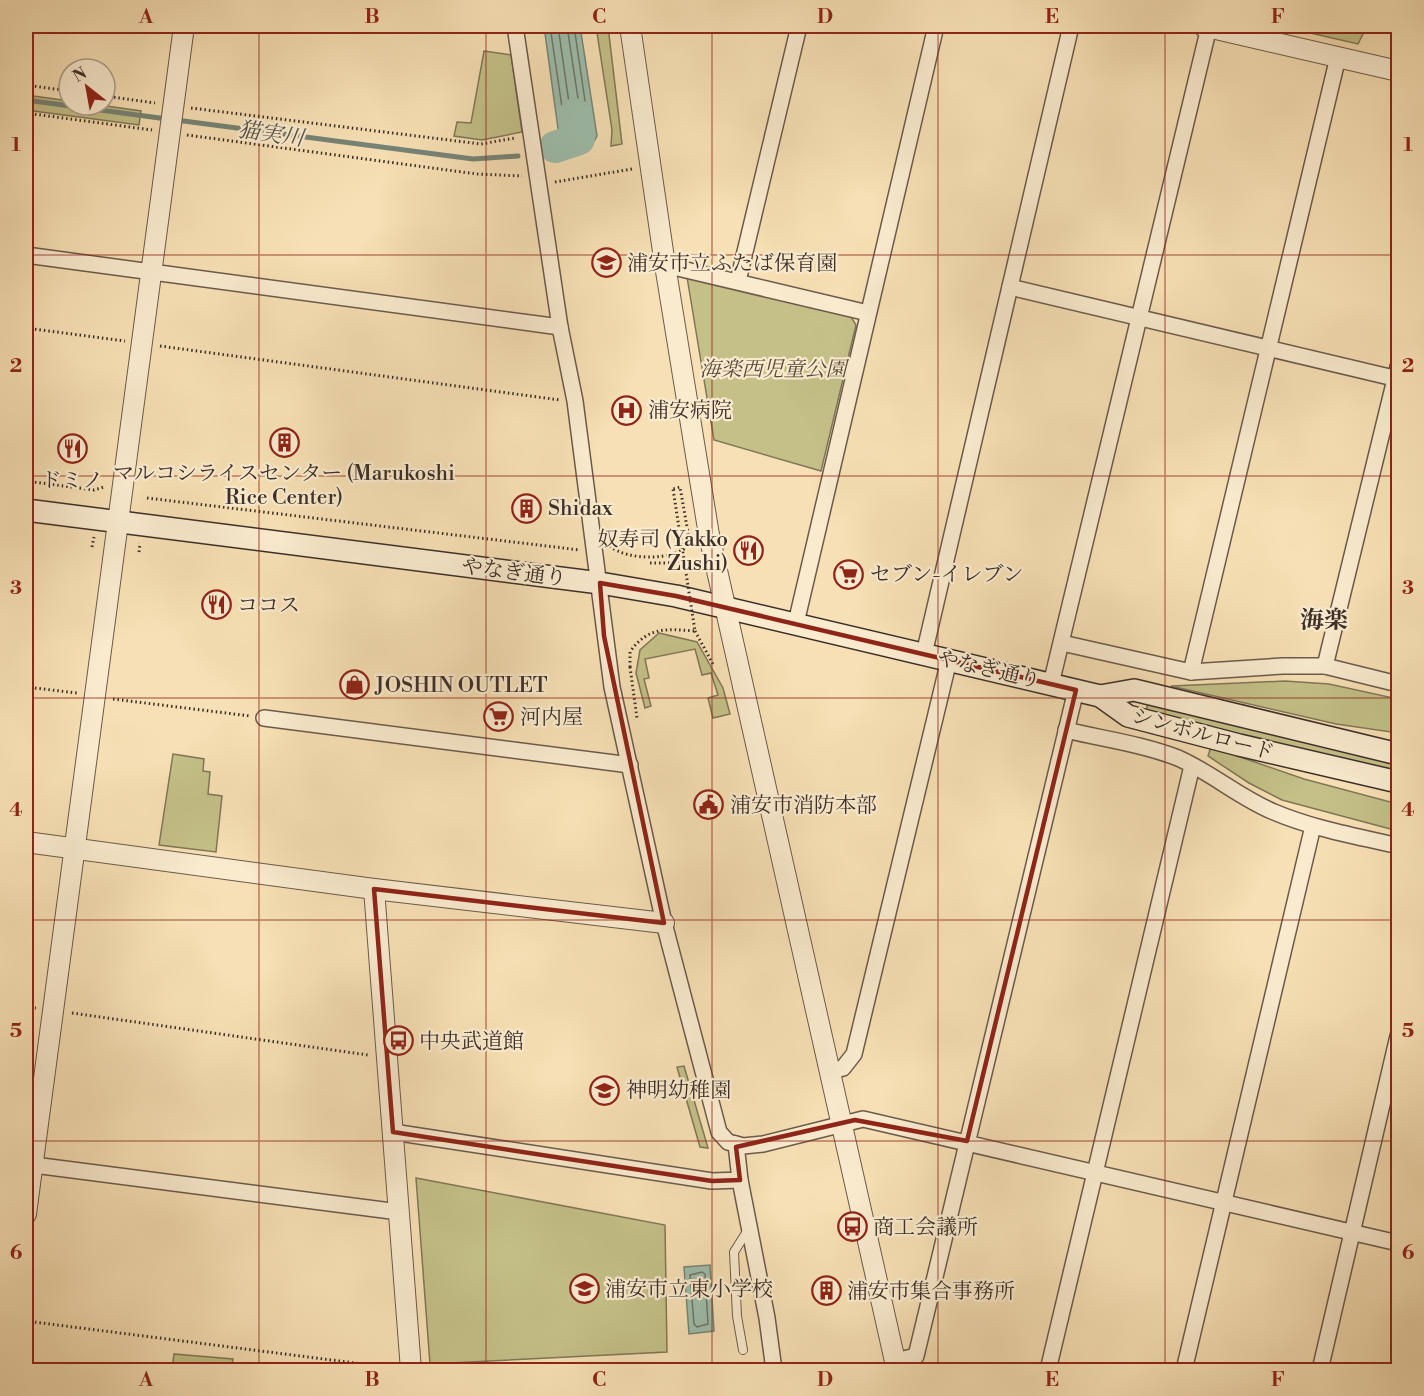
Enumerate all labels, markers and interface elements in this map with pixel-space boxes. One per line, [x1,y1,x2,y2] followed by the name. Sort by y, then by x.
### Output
[138,5,154,30] text: A
[364,5,380,30] text: B
[592,5,606,30] text: C
[817,5,833,30] text: D
[1045,5,1059,30] text: E
[1271,5,1285,30] text: F
[57,57,117,117] north arrow
[69,63,91,87] text: N
[236,117,307,153] water label: 猫実川
[11,133,21,158] text: 1
[1403,133,1413,158] text: 1
[590,247,622,279] school or university icon: 浦安市立ふたば保育園
[627,251,837,277] place label: 浦安市立ふたば保育園
[10,354,22,379] text: 2
[1402,354,1414,379] text: 2
[700,357,849,383] park label: 海楽西児童公園
[611,394,643,426] hospital icon: 浦安病院
[648,398,732,424] place label: 浦安病院
[268,426,300,458] building icon: マルコシライスセンター (Marukoshi Rice Center)
[56,433,88,465] restaurant icon: ドミノ
[113,461,455,511] place label: マルコシライスセンター (Marukoshi Rice Center)
[41,468,104,494] place label: ドミノ
[511,492,543,524] building icon: Shidax
[548,496,613,522] place label: Shidax
[597,527,728,577] place label: 奴寿司 (Yakko Zushi)
[733,535,765,567] restaurant icon: 奴寿司 (Yakko Zushi)
[460,554,568,592] street label: やなぎ通り
[833,558,865,590] supermarket icon: セブン-イレブン
[870,562,1024,588] place label: セブン-イレブン
[10,576,22,601] text: 3
[1402,576,1414,601] text: 3
[200,589,232,621] restaurant icon: ココス
[237,593,300,619] place label: ココス
[1300,606,1348,636] district label: 海楽
[935,645,1043,694] street label: やなぎ通り
[338,669,370,701] shop icon: JOSHIN OUTLET
[374,673,548,699] place label: JOSHIN OUTLET
[483,701,515,733] supermarket icon: 河内屋
[1129,703,1277,766] street label: シンボルロード
[520,705,583,731] place label: 河内屋
[693,789,725,821] public building icon: 浦安市消防本部
[730,793,877,819] place label: 浦安市消防本部
[9,798,23,823] text: 4
[1401,798,1415,823] text: 4
[10,1019,22,1044] text: 5
[1402,1019,1414,1044] text: 5
[382,1025,414,1057] bus stop icon: 中央武道館
[419,1029,524,1055] place label: 中央武道館
[589,1074,621,1106] school or university icon: 神明幼稚園
[626,1078,731,1104] place label: 神明幼稚園
[836,1211,868,1243] bus stop icon: 商工会議所
[873,1215,978,1241] place label: 商工会議所
[10,1241,23,1266] text: 6
[1402,1241,1415,1266] text: 6
[568,1273,600,1305] school or university icon: 浦安市立東小学校
[810,1275,842,1307] building icon: 浦安市集合事務所
[605,1277,773,1303] place label: 浦安市立東小学校
[847,1279,1015,1305] place label: 浦安市集合事務所
[138,1368,154,1393] text: A
[364,1368,380,1393] text: B
[592,1368,606,1393] text: C
[817,1368,833,1393] text: D
[1045,1368,1059,1393] text: E
[1271,1368,1285,1393] text: F

